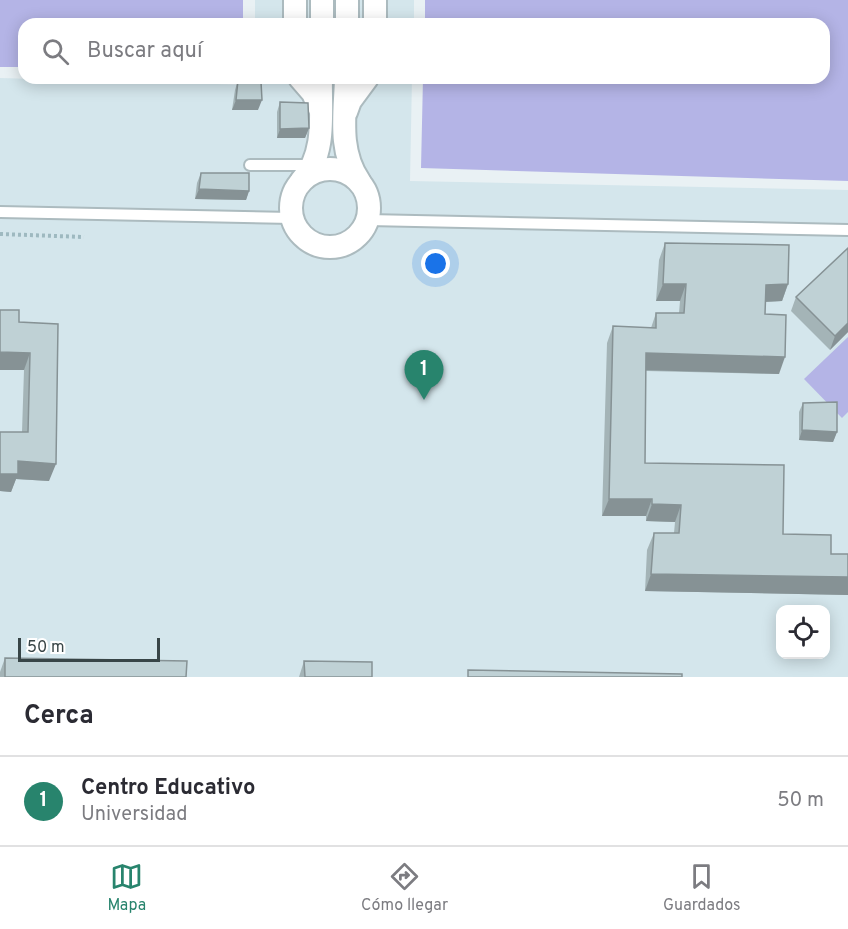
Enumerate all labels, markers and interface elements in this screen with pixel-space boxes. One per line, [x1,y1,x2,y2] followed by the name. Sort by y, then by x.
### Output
[18,18,830,84] search box
[39,35,72,68] icon: search
[87,38,203,65] text: Buscar aquí
[421,249,450,278] your location
[404,350,444,400] pin: 1
[776,605,830,659] map controls
[776,605,830,659] button: locate
[18,635,160,662] scale bar
[27,638,65,658] text: 50 m
[24,700,94,733] text: Cerca
[81,775,255,802] text: Centro Educativo
[40,788,48,814] text: 1
[777,788,824,814] text: 50 m
[81,802,188,828] text: Universidad
[107,860,146,916] tab: Mapa
[361,860,448,916] tab: Cómo llegar
[663,860,741,916] tab: Guardados

